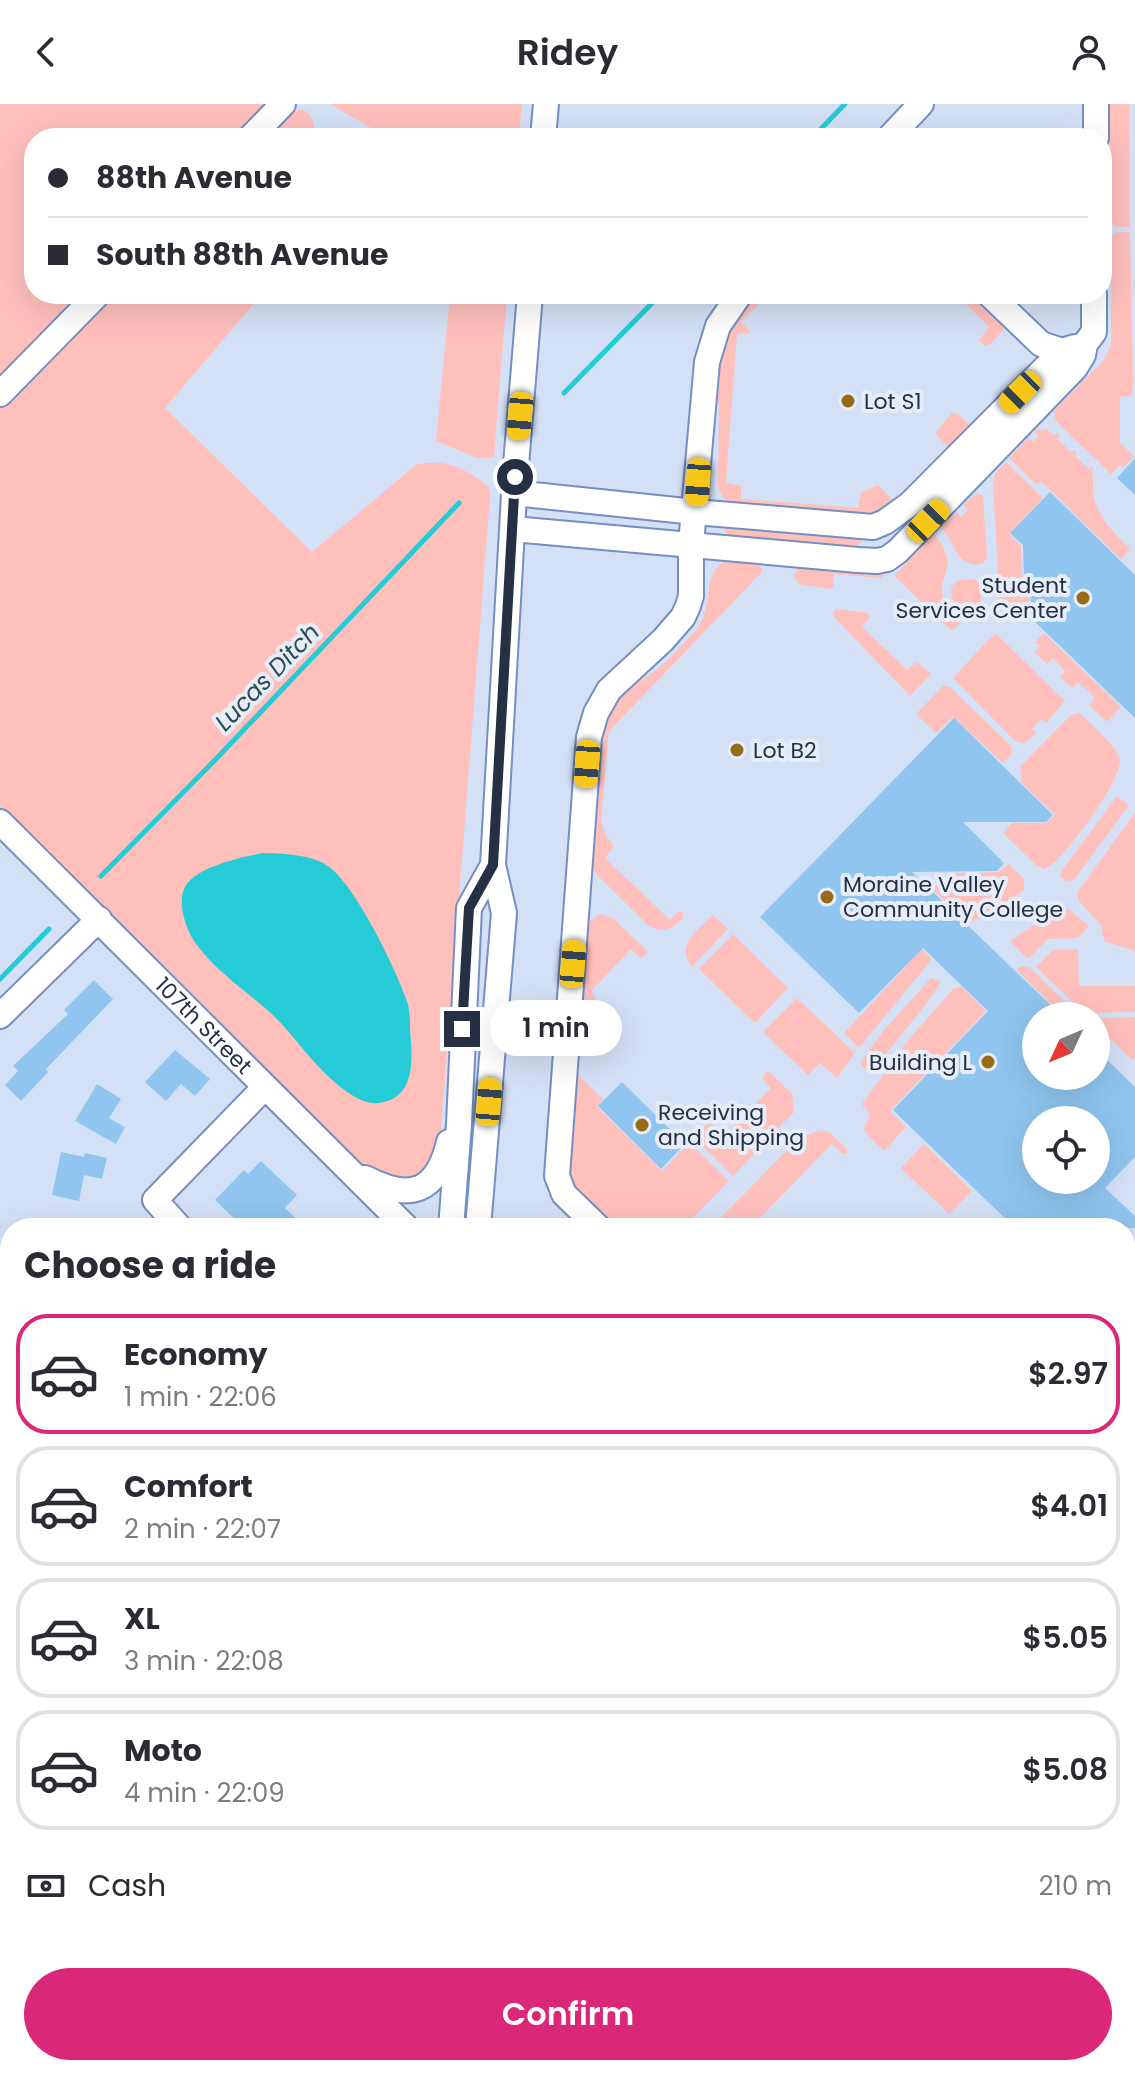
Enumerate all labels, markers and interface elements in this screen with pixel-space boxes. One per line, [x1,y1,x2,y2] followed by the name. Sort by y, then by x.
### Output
[517,27,618,78] text: Ridey
[24,30,68,74] icon: back
[1067,30,1111,74] icon: person
[96,156,292,199] text: 88th Avenue
[96,233,388,276] text: South 88th Avenue
[995,367,1045,417] car
[864,386,921,417] place label: Lot S1
[506,391,534,441] car
[839,392,857,410] marker: Lot S1
[684,457,712,507] car
[497,459,533,495] route start
[903,495,953,547] car
[896,570,1067,626] place label: Student Services Center
[1074,589,1092,607] marker: Student Services Center
[207,616,327,738] water label: Lucas Ditch
[753,735,817,766] place label: Lot B2
[573,739,601,789] car
[728,741,746,759] marker: Lot B2
[843,869,1063,925] place label: Moraine Valley Community College
[818,888,836,906] marker: Moraine Valley Community College
[559,939,587,989] car
[149,970,259,1081] street label: 107th Street
[490,1001,622,1057] callout: 1 min
[1022,1002,1110,1090] north arrow
[1022,1002,1110,1194] map controls
[522,1010,590,1046] text: 1 min
[444,1011,480,1047] route end
[869,1047,972,1078] place label: Building L
[979,1053,997,1071] marker: Building L
[475,1077,503,1127] car
[658,1097,804,1153] place label: Receiving and Shipping
[1022,1106,1110,1194] button: locate
[633,1116,651,1134] marker: Receiving and Shipping
[24,1240,276,1291] text: Choose a ride
[124,1333,268,1376] text: Economy
[28,1338,100,1410] icon: car
[1028,1352,1108,1395] text: $2.97
[124,1379,277,1415] text: 1 min · 22:06
[124,1465,253,1508] text: Comfort
[28,1470,100,1542] icon: car
[1031,1484,1108,1527] text: $4.01
[124,1511,281,1547] text: 2 min · 22:07
[124,1597,160,1640] text: XL
[28,1602,100,1674] icon: car
[1023,1616,1108,1659] text: $5.05
[124,1643,284,1679] text: 3 min · 22:08
[124,1729,202,1772] text: Moto
[28,1734,100,1806] icon: car
[1023,1748,1108,1791] text: $5.08
[124,1775,285,1811] text: 4 min · 22:09
[24,1864,68,1908] icon: cash
[88,1864,166,1907] text: Cash
[1039,1868,1112,1904] text: 210 m
[24,1968,1112,2060] button: Confirm

